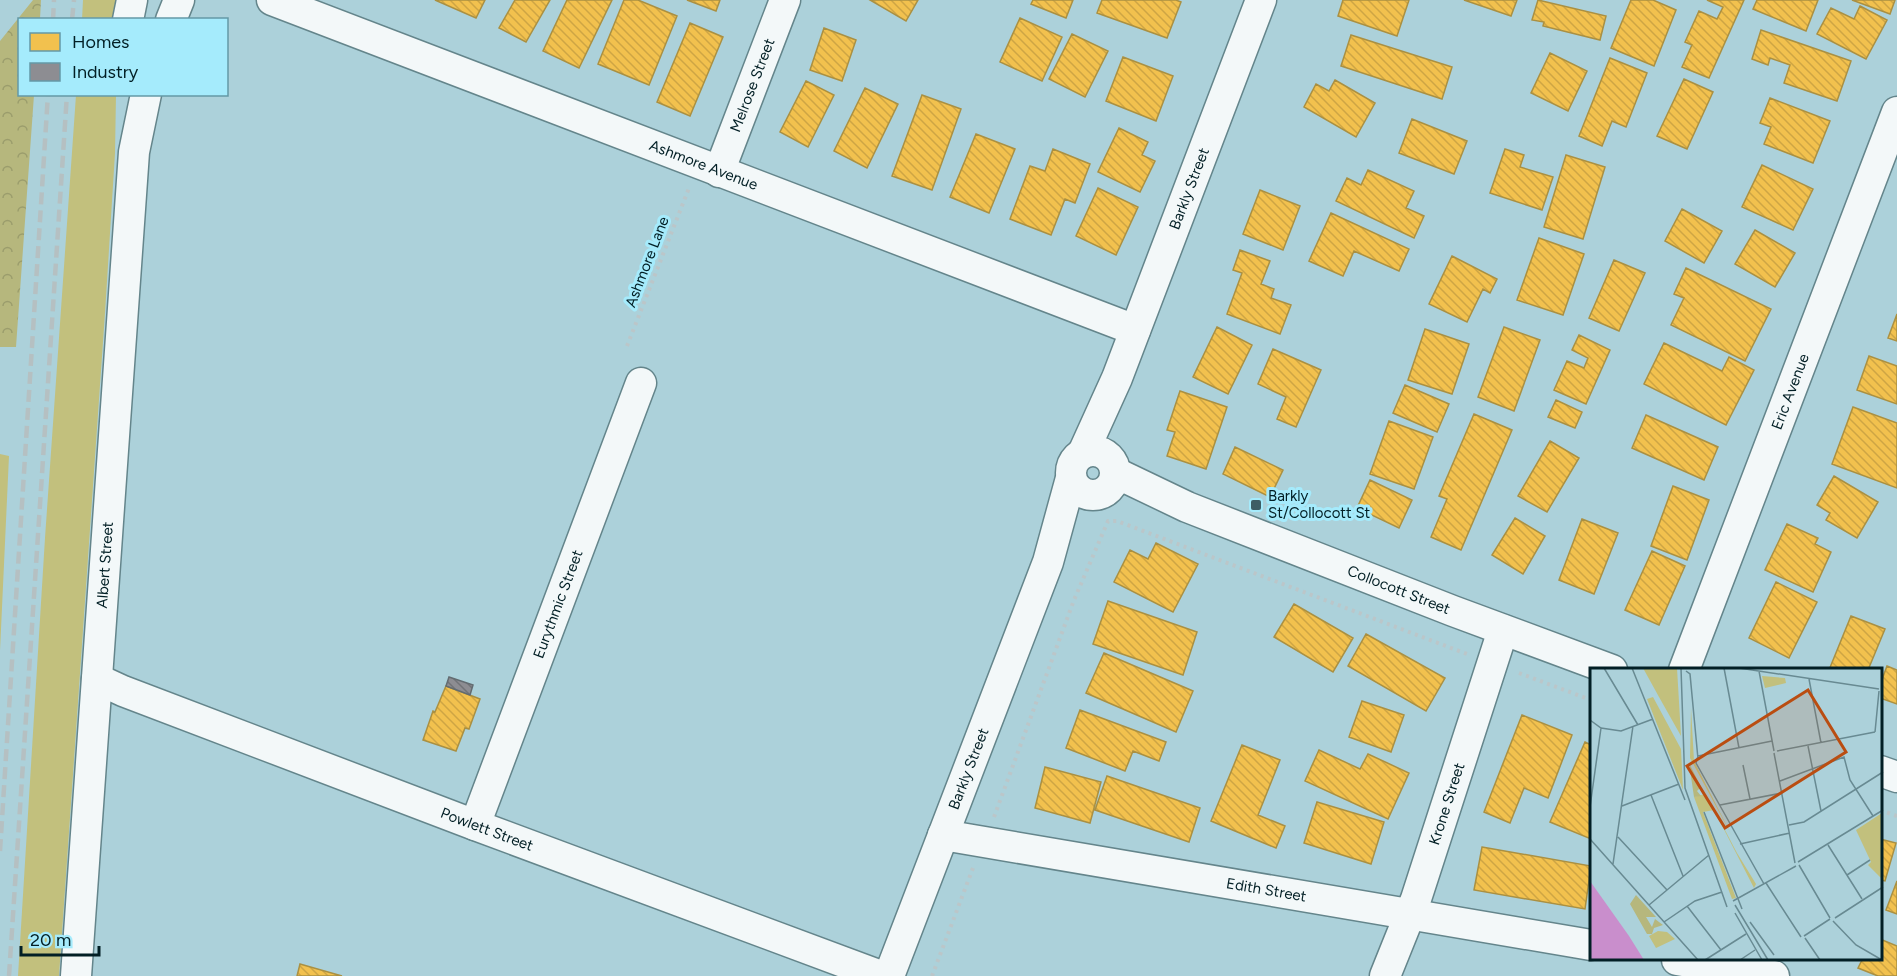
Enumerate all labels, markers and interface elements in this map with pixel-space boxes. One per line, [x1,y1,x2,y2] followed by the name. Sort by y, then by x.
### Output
[18,18,228,96] legend
[72,31,130,53] text: Homes
[726,35,779,135] street label: Melrose Street
[72,61,139,83] text: Industry
[647,136,760,194] street label: Ashmore Avenue
[1165,145,1213,232] street label: Barkly Street
[621,214,673,310] street label: Ashmore Lane
[1768,351,1813,432] street label: Eric Avenue
[1268,487,1371,522] place label: Barkly St/Collocott St
[1249,498,1263,512] marker: Barkly St/Collocott St
[93,521,117,609] street label: Albert Street
[529,547,587,661] street label: Eurythmic Street
[1345,562,1453,618] street label: Collocott Street
[1590,668,1882,961] inset map
[945,725,993,812] street label: Barkly Street
[1425,760,1469,847] street label: Krone Street
[438,804,536,855] street label: Powlett Street
[1225,874,1308,906] street label: Edith Street
[21,919,99,957] scale bar
[30,929,71,951] text: 20 m

